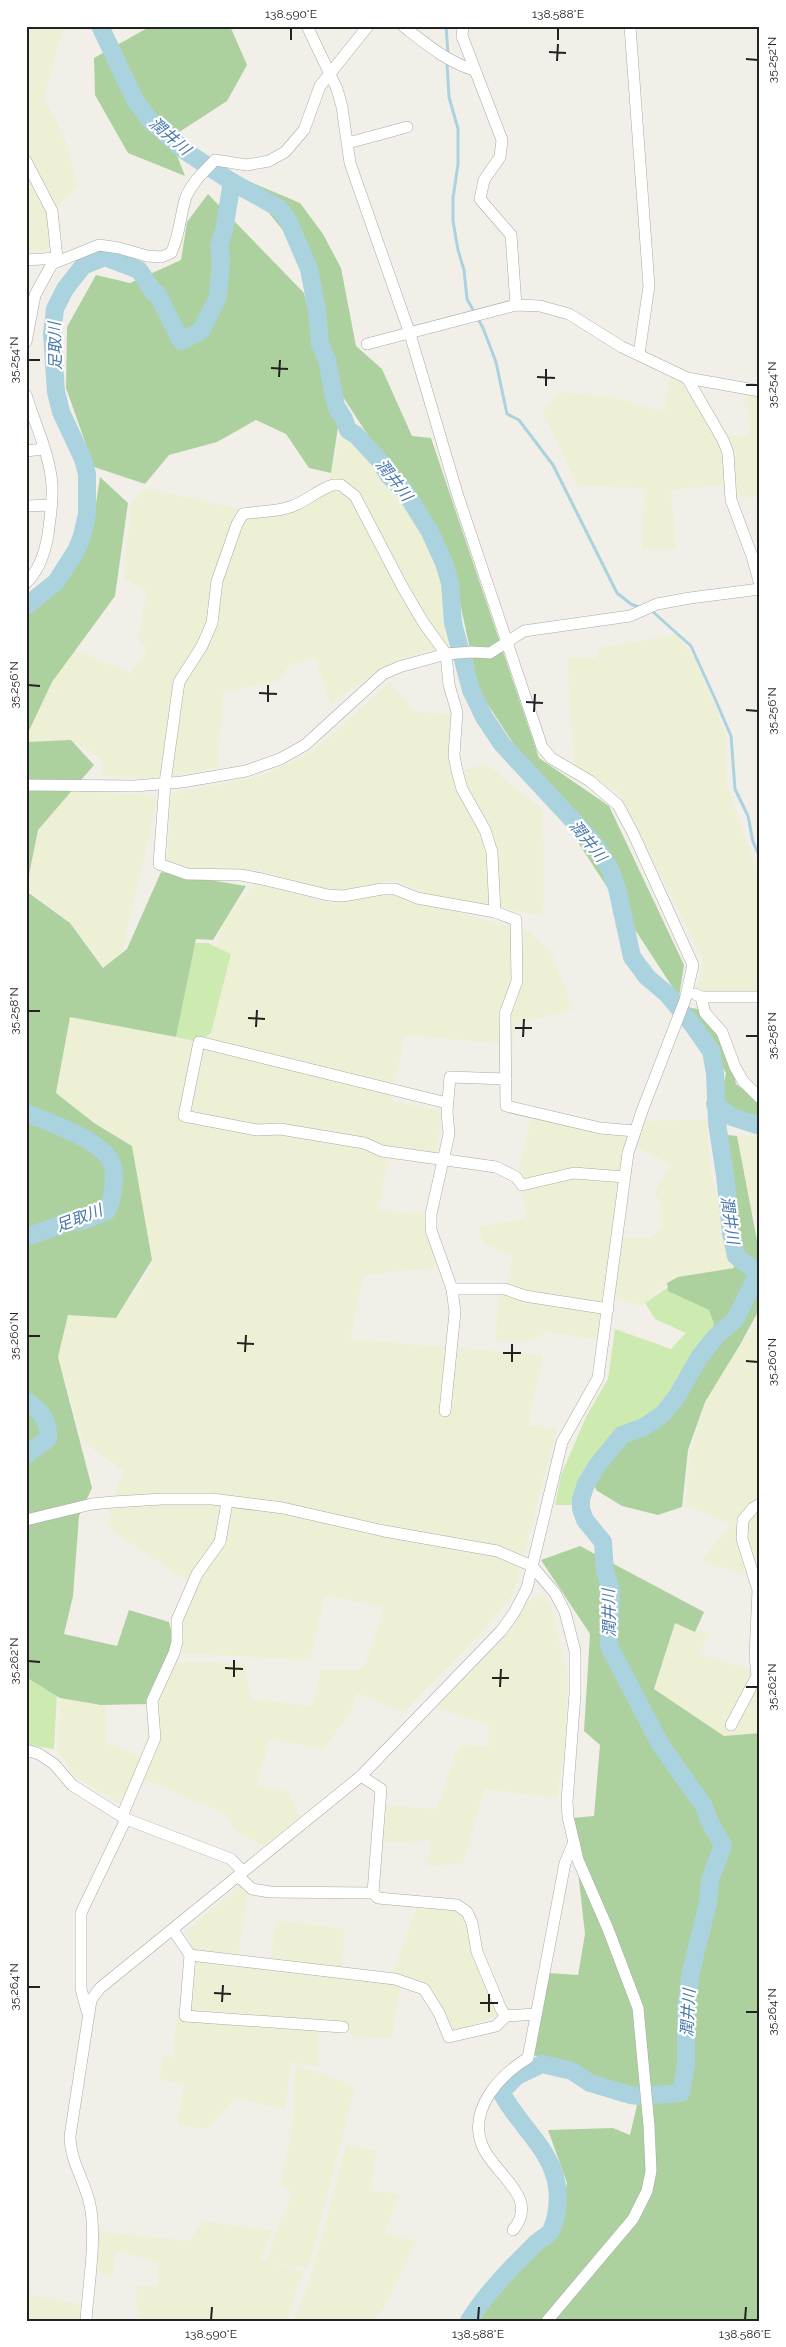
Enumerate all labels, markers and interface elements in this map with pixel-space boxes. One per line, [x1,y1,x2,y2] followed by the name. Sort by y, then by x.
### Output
[265,7,317,21] text: 138.590°E
[532,7,584,21] text: 138.588°E
[765,37,779,83] text: 35.252°N
[146,113,196,160] water label: 潤井川
[45,320,65,370] water label: 足取川
[7,337,21,383] text: 35.254°N
[765,362,779,408] text: 35.254°N
[372,455,417,506] water label: 潤井川
[7,661,21,709] text: 35.256°N
[765,687,779,735] text: 35.256°N
[566,816,612,867] water label: 潤井川
[7,987,21,1035] text: 35.258°N
[765,1012,779,1060] text: 35.258°N
[717,1195,743,1247] water label: 潤井川
[53,1200,107,1235] water label: 足取川
[7,1312,21,1360] text: 35.260°N
[765,1338,779,1386] text: 35.260°N
[599,1587,619,1637] water label: 潤井川
[7,1637,21,1685] text: 35.262°N
[765,1663,779,1711] text: 35.262°N
[7,1963,21,2011] text: 35.264°N
[677,1987,699,2037] water label: 潤井川
[765,1988,779,2036] text: 35.264°N
[185,2327,237,2341] text: 138.590°E
[452,2327,504,2341] text: 138.588°E
[719,2327,771,2341] text: 138.586°E

